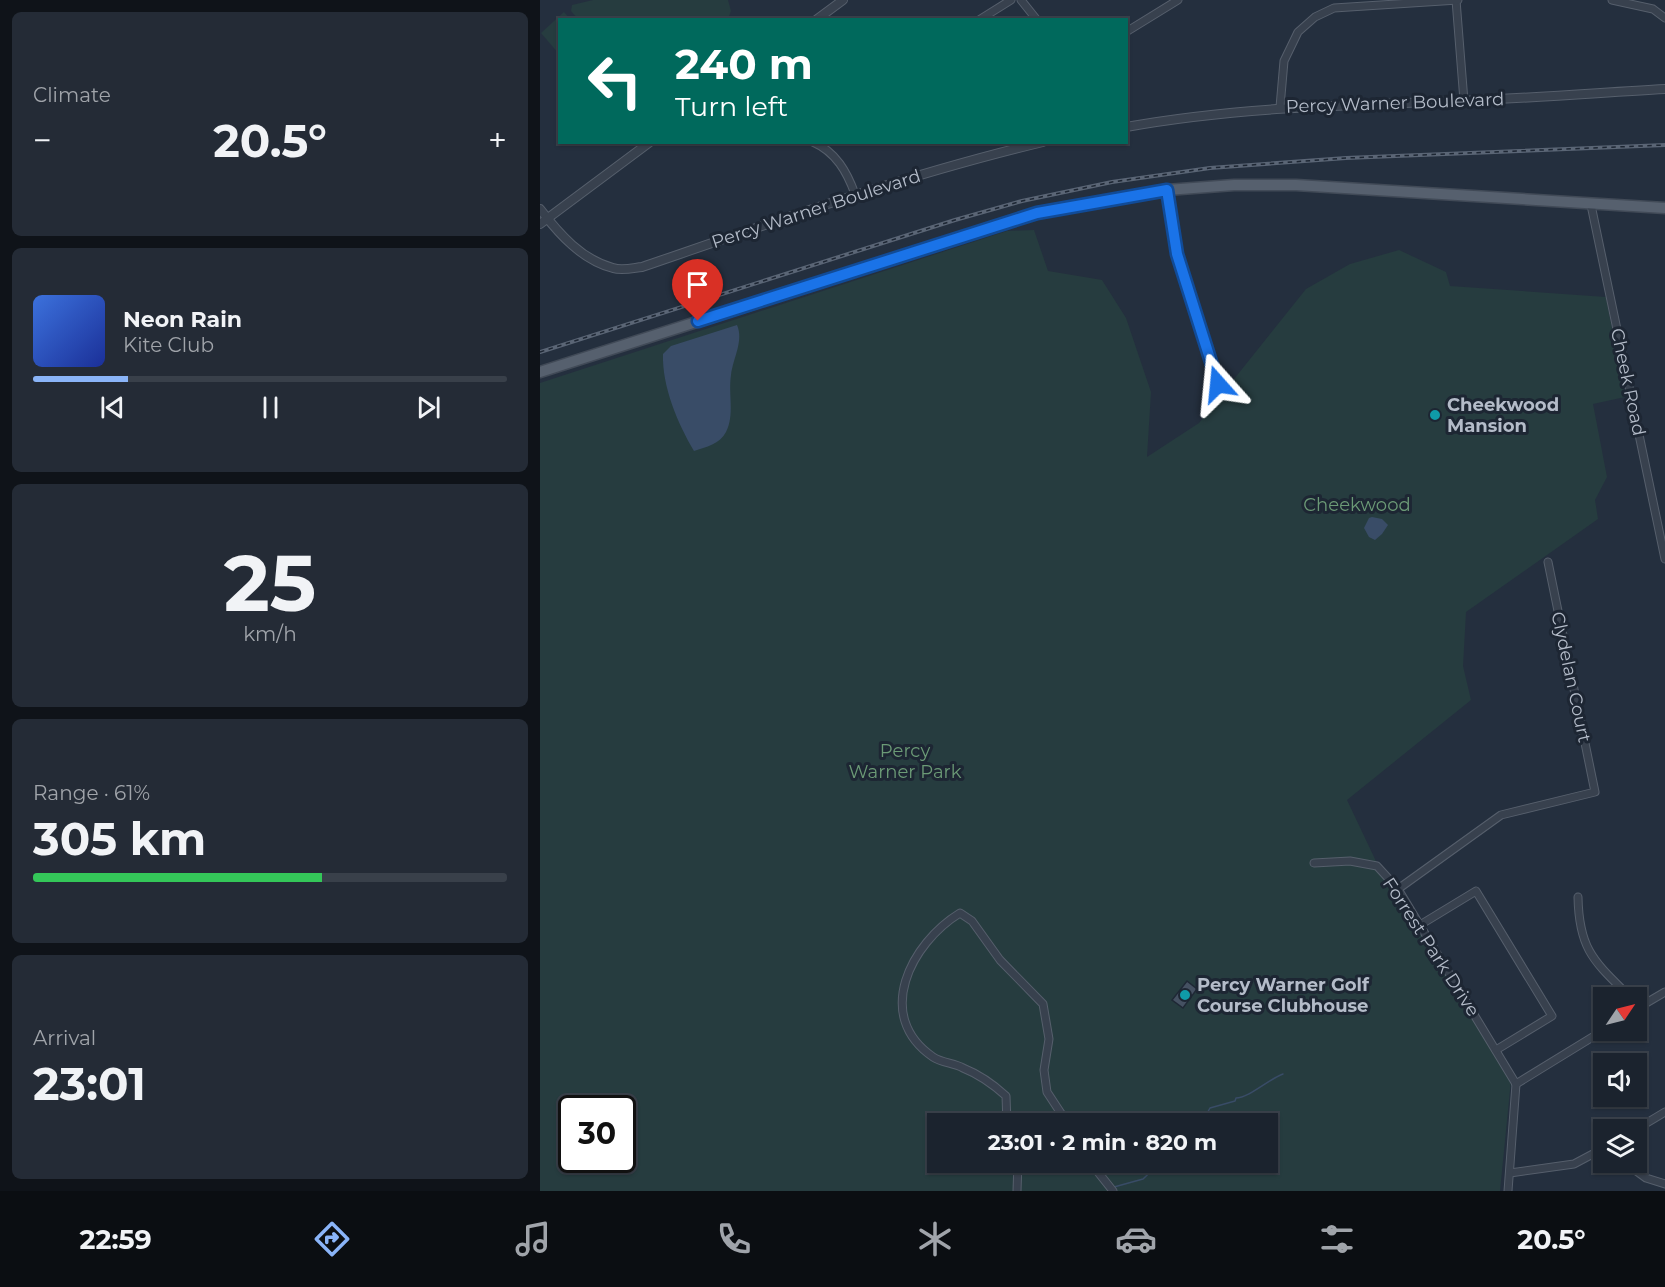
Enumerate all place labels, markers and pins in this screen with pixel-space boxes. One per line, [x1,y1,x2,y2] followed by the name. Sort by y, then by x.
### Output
[672,259,723,321] pin
[1447,394,1559,437] place label: Cheekwood Mansion
[1428,408,1442,422] marker: Cheekwood Mansion
[1197,974,1370,1017] place label: Percy Warner Golf Course Clubhouse
[1178,988,1192,1002] marker: Percy Warner Golf Course Clubhouse

